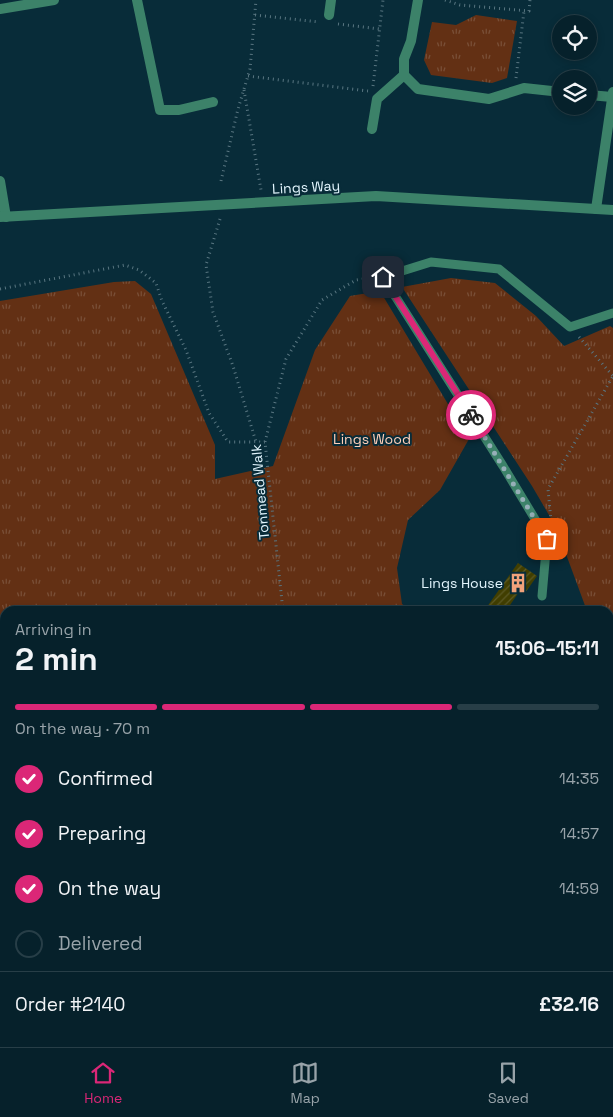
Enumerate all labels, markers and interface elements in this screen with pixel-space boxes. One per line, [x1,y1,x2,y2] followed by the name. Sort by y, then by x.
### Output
[552,15,597,115] map controls
[552,15,597,60] button: locate
[552,70,597,115] button: layers
[272,176,340,198] street label: Lings Way
[362,256,404,298] pin
[369,263,397,291] icon: home
[446,390,496,440] courier
[457,401,485,429] icon: bike
[333,430,411,448] park label: Lings Wood
[247,443,273,541] street label: Tonmead Walk
[526,518,568,560] pin
[533,525,561,553] icon: bag
[507,572,529,594] building icon: Lings House
[421,574,503,592] place label: Lings House
[15,619,92,640] text: Arriving in
[495,636,599,661] text: 15:06–15:11
[15,639,98,679] text: 2 min
[15,718,150,739] text: On the way · 70 m
[15,765,43,793] icon: check
[58,766,153,791] text: Confirmed
[559,768,599,789] text: 14:35
[15,820,43,848] icon: check
[58,821,146,846] text: Preparing
[560,823,599,844] text: 14:57
[15,875,43,903] icon: check
[58,876,161,901] text: On the way
[559,878,599,899] text: 14:59
[58,931,143,956] text: Delivered
[15,992,125,1017] text: Order #2140
[539,992,599,1017] text: £32.16
[84,1059,122,1107] tab: Home
[291,1059,320,1107] tab: Map
[488,1059,529,1107] tab: Saved

